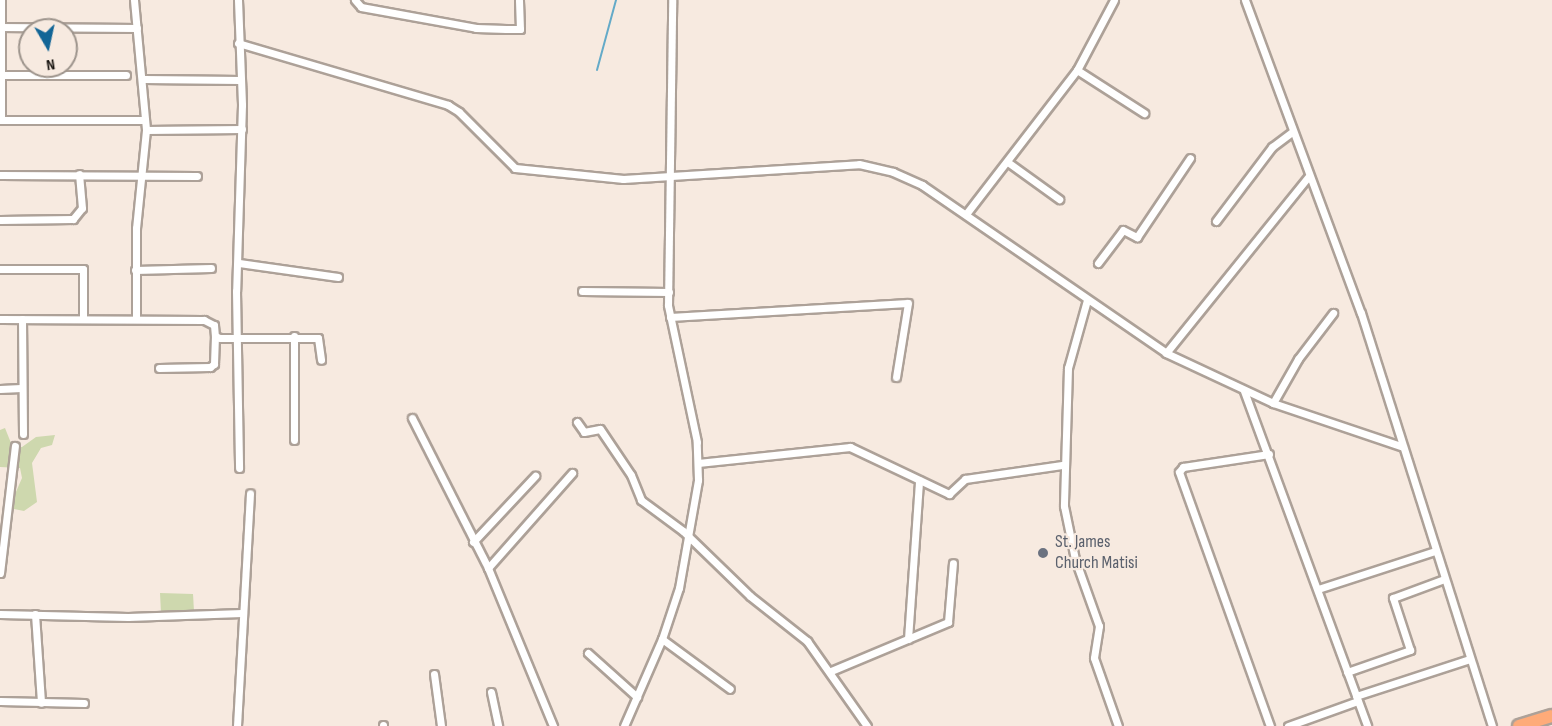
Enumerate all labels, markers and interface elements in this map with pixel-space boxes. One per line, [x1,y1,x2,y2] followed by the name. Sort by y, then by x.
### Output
[18,18,78,78] north arrow
[45,54,56,74] text: N
[1055,532,1138,574] place label: St. James Church Matisi
[1036,546,1050,560] marker: St. James Church Matisi

